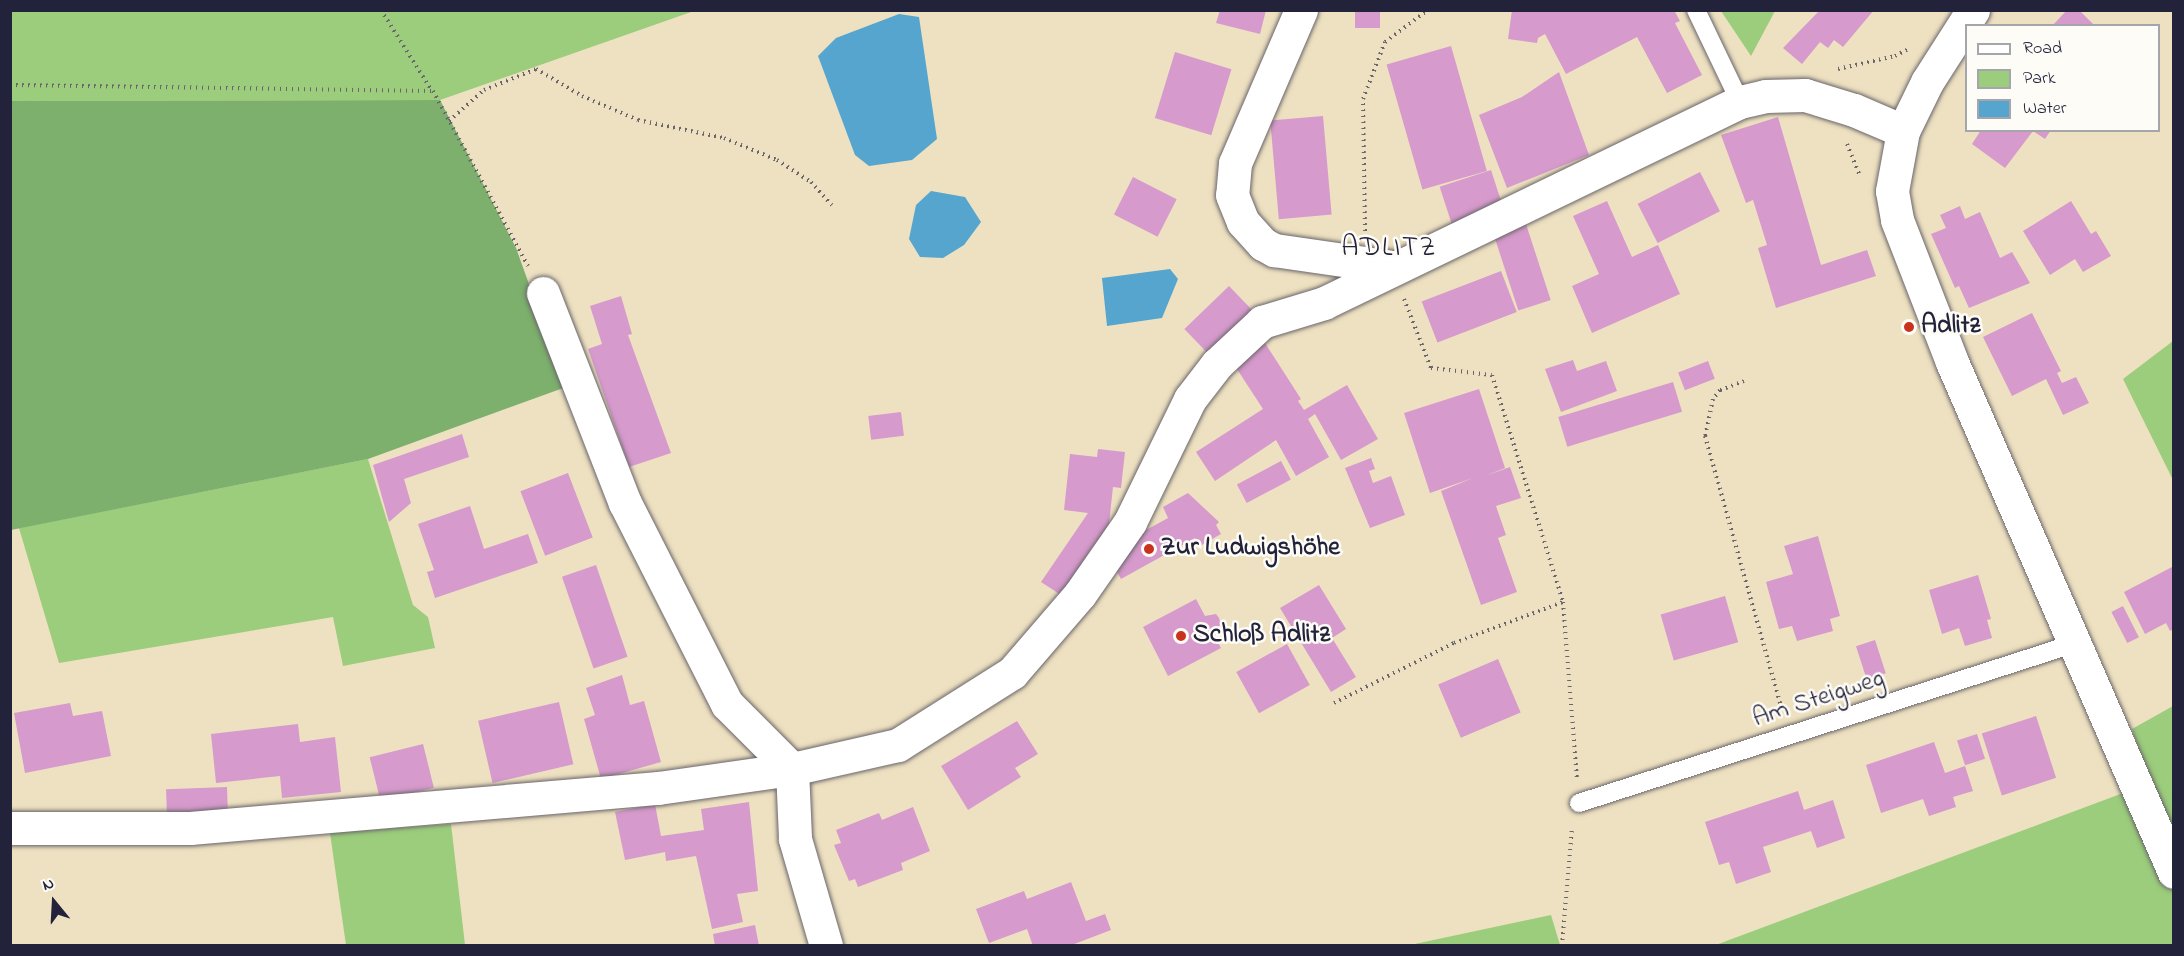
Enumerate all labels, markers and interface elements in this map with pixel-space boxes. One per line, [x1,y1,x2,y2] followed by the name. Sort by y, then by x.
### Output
[1965,24,2160,132] legend
[2023,36,2062,62] text: Road
[2023,66,2056,92] text: Park
[2023,96,2066,122] text: Water
[1341,232,1437,266] district label: ADLITZ
[1921,311,1980,343] place label: Adlitz
[1902,320,1916,334] marker: Adlitz
[1161,533,1340,565] place label: Zur Ludwigshöhe
[1142,542,1156,556] marker: Zur Ludwigshöhe
[1193,620,1330,652] place label: Schloß Adlitz
[1174,629,1188,643] marker: Schloß Adlitz
[1749,664,1889,736] street label: Am Steigweg
[24,872,84,932] north arrow
[40,872,57,898] text: N

